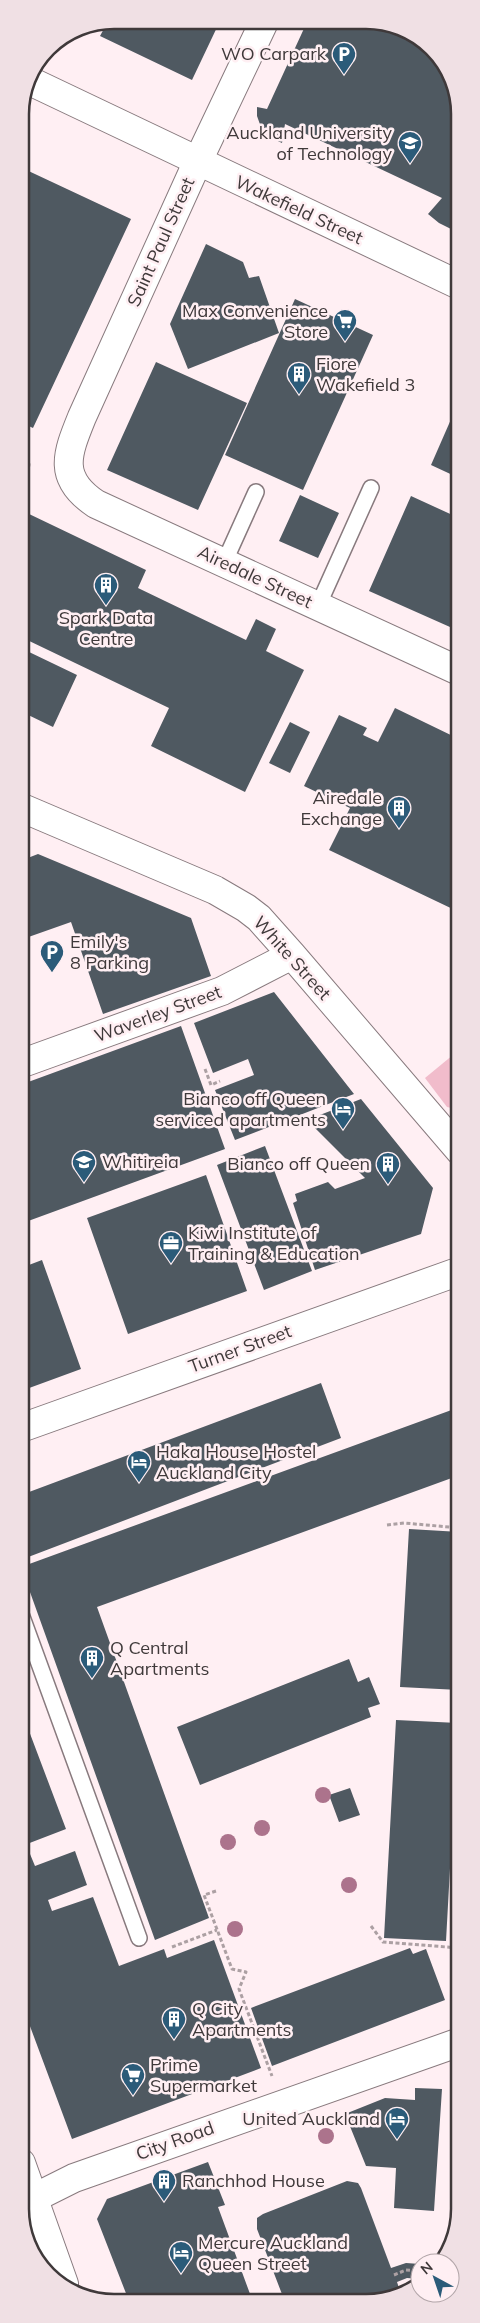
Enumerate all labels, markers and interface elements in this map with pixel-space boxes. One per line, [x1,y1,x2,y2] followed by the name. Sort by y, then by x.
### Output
[331,41,357,75] parking icon: WO Carpark
[221,42,327,65] place label: WO Carpark
[226,121,392,165] place label: Auckland University of Technology
[397,130,423,164] school or university icon: Auckland University of Technology
[232,170,367,249] street label: Wakefield Street
[122,174,199,310] street label: Saint Paul Street
[182,299,328,343] place label: Max Convenience Store
[332,308,358,342] supermarket icon: Max Convenience Store
[316,352,415,396] place label: Fiore Wakefield 3
[286,361,312,395] building icon: Fiore Wakefield 3
[194,540,316,613] street label: Airedale Street
[93,572,119,606] building icon: Spark Data Centre
[59,606,153,650] place label: Spark Data Centre
[301,786,382,830] place label: Airedale Exchange
[386,795,412,829] building icon: Airedale Exchange
[249,911,336,1004] street label: White Street
[70,930,149,974] place label: Emily's 8 Parking
[39,939,65,973] parking icon: Emily's 8 Parking
[91,980,224,1047] street label: Waverley Street
[155,1087,326,1131] place label: Bianco off Queen serviced apartments
[330,1096,356,1130] hotel icon: Bianco off Queen serviced apartments
[71,1149,97,1183] school or university icon: Whitireia
[102,1150,179,1173] place label: Whitireia
[375,1151,401,1185] building icon: Bianco off Queen
[227,1152,370,1175] place label: Bianco off Queen
[188,1221,359,1265] place label: Kiwi Institute of Training & Education
[158,1230,184,1264] office icon: Kiwi Institute of Training & Education
[185,1319,294,1378] street label: Turner Street
[156,1440,316,1484] place label: Haka House Hostel Auckland City
[126,1449,152,1483] hotel icon: Haka House Hostel Auckland City
[110,1636,210,1680] place label: Q Central Apartments
[79,1645,105,1679] building icon: Q Central Apartments
[192,1997,292,2041] place label: Q City Apartments
[161,2006,187,2040] building icon: Q City Apartments
[150,2053,257,2097] place label: Prime Supermarket
[120,2062,146,2096] supermarket icon: Prime Supermarket
[384,2106,410,2140] hotel icon: United Auckland
[242,2107,380,2130] place label: United Auckland
[133,2116,217,2165] street label: City Road
[151,2168,177,2202] building icon: Ranchhod House
[182,2169,325,2192] place label: Ranchhod House
[198,2231,348,2275] place label: Mercure Auckland Queen Street
[168,2240,194,2274] hotel icon: Mercure Auckland Queen Street
[410,2253,460,2303] north arrow
[417,2258,436,2278] text: N

